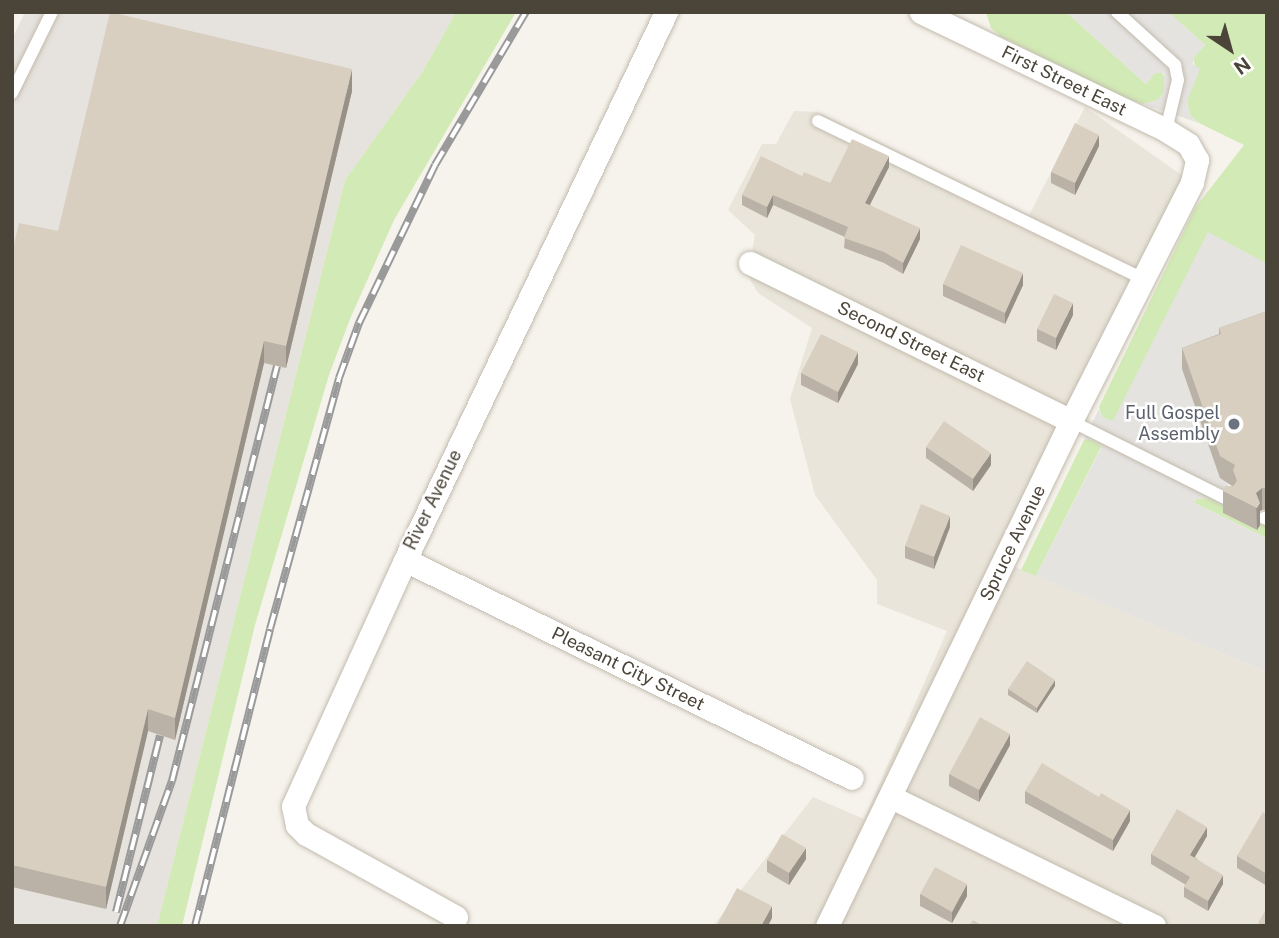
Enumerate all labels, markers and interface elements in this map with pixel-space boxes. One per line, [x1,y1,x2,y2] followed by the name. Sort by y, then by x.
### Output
[1195,14,1265,84] north arrow
[998,41,1130,121] street label: First Street East
[1230,53,1255,79] text: N
[834,297,988,387] street label: Second Street East
[1125,403,1220,446] place label: Full Gospel Assembly
[1226,416,1242,432] marker: Full Gospel Assembly
[399,446,467,554] street label: River Avenue
[976,481,1050,605] street label: Spruce Avenue
[548,623,708,715] street label: Pleasant City Street

